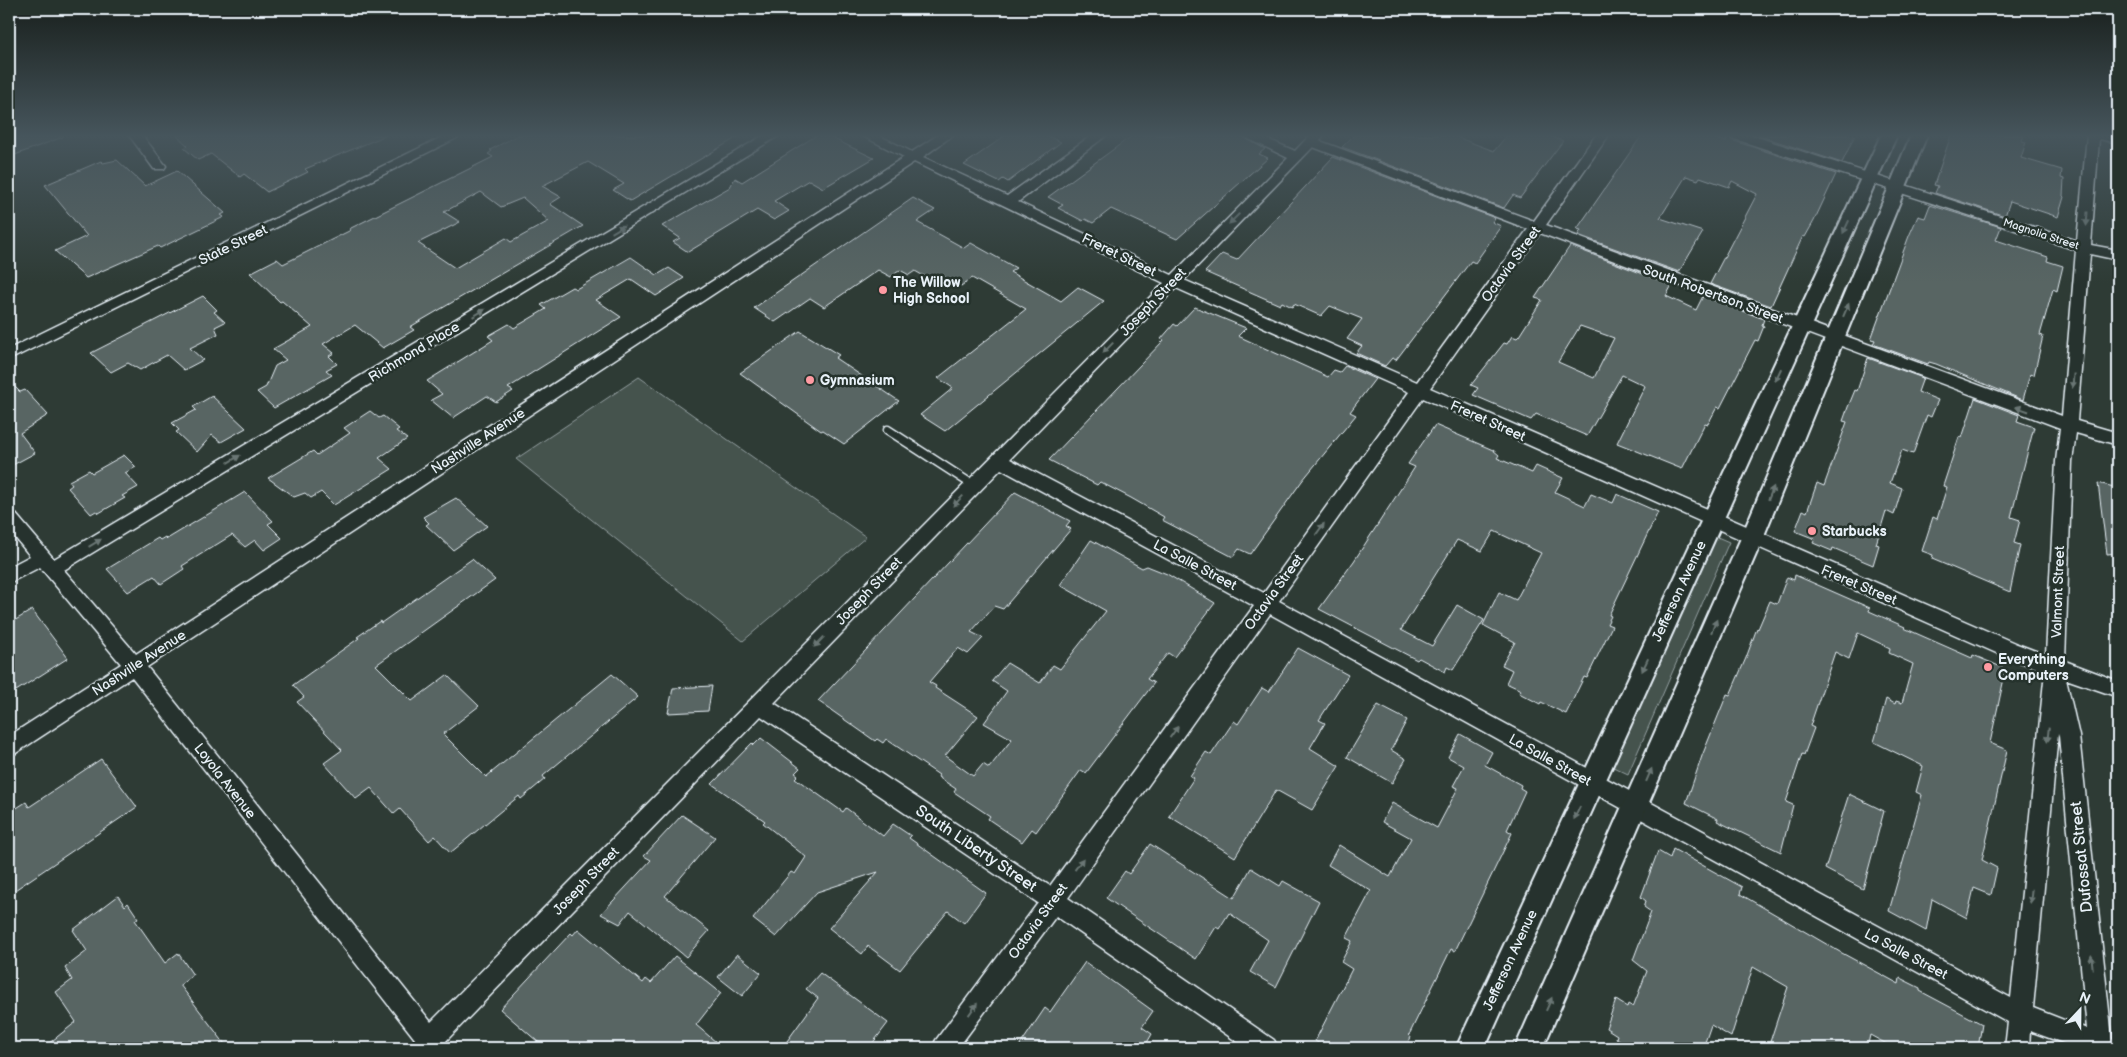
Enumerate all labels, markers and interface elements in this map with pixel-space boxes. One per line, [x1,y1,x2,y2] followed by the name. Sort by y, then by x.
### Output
[2082,211,2090,227] one-way arrow
[1228,213,1240,225] one-way arrow
[2002,216,2081,253] street label: Magnolia Street
[1842,220,1850,234] one-way arrow
[196,221,271,269] street label: State Street
[1478,222,1545,305] street label: Octavia Street
[611,224,624,233] one-way arrow
[1079,230,1160,281] street label: Freret Street
[1641,261,1786,328] street label: South Robertson Street
[1116,264,1190,340] street label: Joseph Street
[893,274,969,307] place label: The Willow High School
[877,284,889,296] marker: The Willow High School
[1842,303,1850,317] one-way arrow
[472,308,485,317] one-way arrow
[365,318,463,386] street label: Richmond Place
[1102,341,1114,353] one-way arrow
[1774,367,1782,382] one-way arrow
[820,372,895,389] place label: Gymnasium
[2068,373,2076,389] one-way arrow
[804,374,816,386] marker: Gymnasium
[1448,397,1529,445] street label: Freret Street
[428,404,528,478] street label: Nashville Avenue
[2014,405,2029,412] one-way arrow
[228,455,241,464] one-way arrow
[1767,486,1775,500] one-way arrow
[952,495,964,507] one-way arrow
[1315,522,1325,536] one-way arrow
[1822,523,1887,540] place label: Starbucks
[1806,525,1818,537] marker: Starbucks
[1150,536,1240,594] street label: La Salle Street
[88,538,101,547] one-way arrow
[1648,538,1710,644] street label: Jefferson Avenue
[2048,545,2068,638] street label: Valmont Street
[1241,550,1308,633] street label: Octavia Street
[832,553,906,629] street label: Joseph Street
[1819,561,1900,609] street label: Freret Street
[1711,619,1719,633] one-way arrow
[89,626,189,700] street label: Nashville Avenue
[813,636,825,648] one-way arrow
[1998,651,2069,684] place label: Everything Computers
[1640,658,1648,672] one-way arrow
[1982,661,1994,673] marker: Everything Computers
[1169,725,1179,739] one-way arrow
[2044,727,2052,743] one-way arrow
[1506,730,1595,790] street label: La Salle Street
[190,740,260,822] street label: Loyola Avenue
[1646,768,1654,782] one-way arrow
[2067,800,2097,914] street label: Dufossat Street
[912,801,1040,897] street label: South Liberty Street
[1573,806,1581,820] one-way arrow
[549,843,623,919] street label: Joseph Street
[1074,857,1084,871] one-way arrow
[1005,879,1072,962] street label: Octavia Street
[2027,889,2035,905] one-way arrow
[1479,907,1541,1013] street label: Jefferson Avenue
[1861,925,1951,983] street label: La Salle Street
[2088,954,2096,970] one-way arrow
[2054,984,2104,1034] north arrow
[2077,989,2093,1008] text: N
[1546,997,1554,1011] one-way arrow
[968,1002,978,1016] one-way arrow

